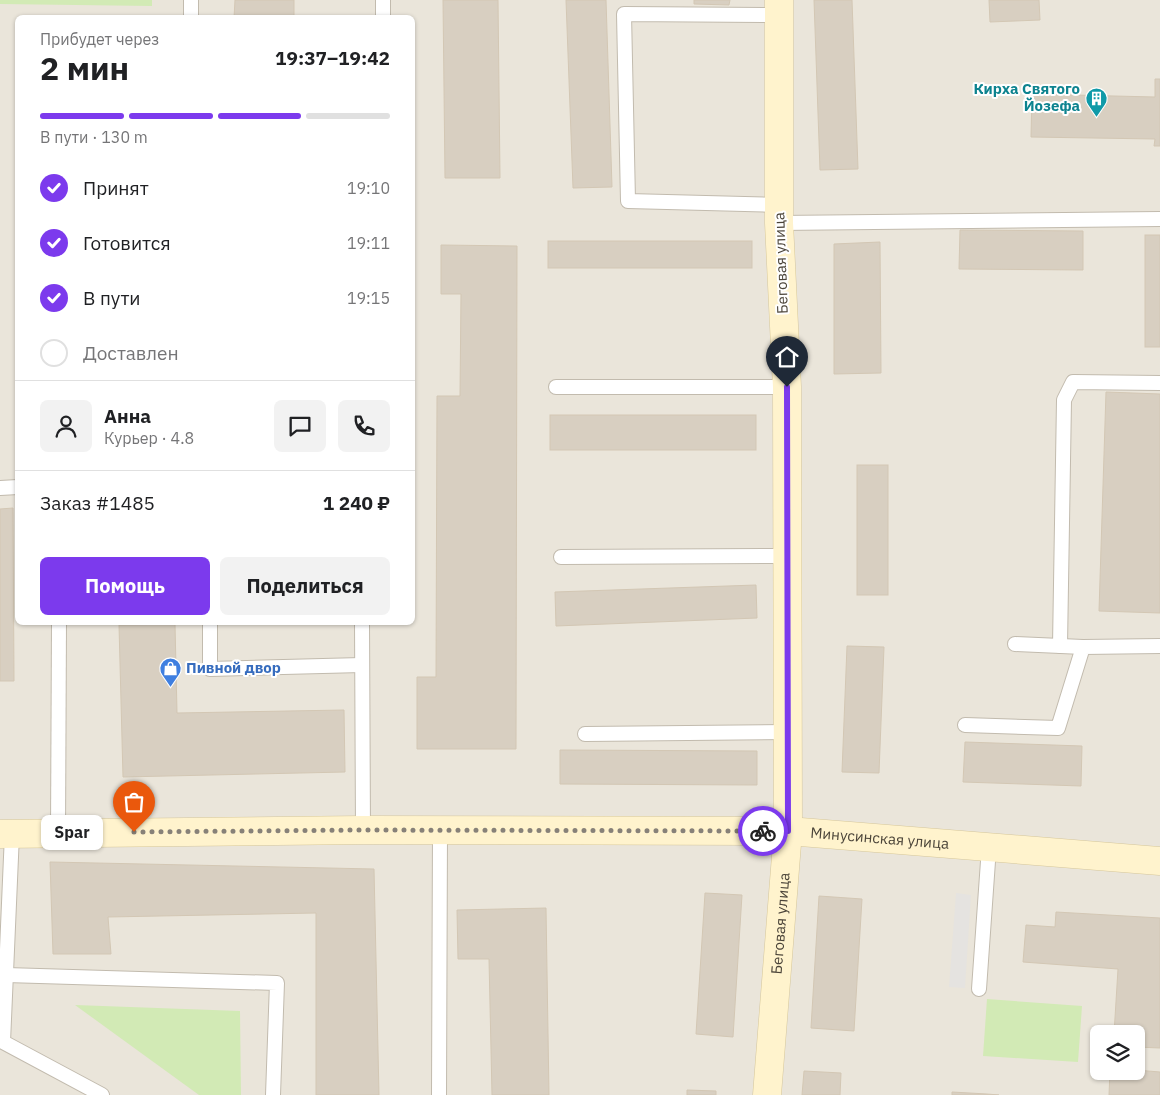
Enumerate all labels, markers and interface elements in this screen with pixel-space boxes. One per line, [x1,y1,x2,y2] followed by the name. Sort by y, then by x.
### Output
[40,29,159,49] text: Прибудет через
[275,46,390,70] text: 19:37–19:42
[40,47,129,89] text: 2 мин
[973,79,1080,115] place label: Кирха Святого Йозефа
[1084,86,1108,117] building icon: Кирха Святого Йозефа
[40,127,148,147] text: В пути · 130 m
[40,174,68,202] icon: check
[83,176,149,200] text: Принят
[347,178,390,198] text: 19:10
[769,212,792,314] street label: Беговая улица
[40,229,68,257] icon: check
[83,231,171,255] text: Готовится
[347,233,390,253] text: 19:11
[40,284,68,312] icon: check
[83,286,141,310] text: В пути
[347,288,390,308] text: 19:15
[766,336,808,387] pin
[83,341,179,365] text: Доставлен
[773,343,801,371] icon: home
[40,400,92,452] button: person
[274,400,326,452] button: chat
[338,400,390,452] button: phone
[104,404,151,428] text: Анна
[104,428,194,448] text: Курьер · 4.8
[40,491,155,515] text: Заказ #1485
[323,491,390,515] text: 1 240 ₽
[40,557,210,615] button: Помощь
[220,557,390,615] button: Поделиться
[158,656,182,687] shop icon: Пивной двор
[186,658,281,677] place label: Пивной двор
[113,781,155,832] pin
[120,788,148,816] icon: bag
[738,806,788,856] courier
[42,814,104,850] callout: Spar
[749,817,777,845] icon: bike
[54,822,90,842] text: Spar
[810,823,950,853] street label: Минусинская улица
[767,872,794,975] street label: Беговая улица
[1090,1025,1145,1080] map controls
[1090,1025,1145,1080] button: layers

